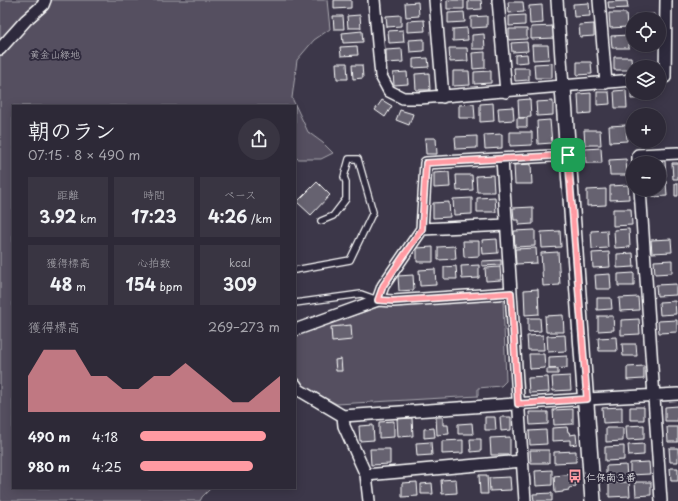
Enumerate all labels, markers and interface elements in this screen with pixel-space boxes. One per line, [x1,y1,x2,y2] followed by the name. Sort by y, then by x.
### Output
[626,12,666,196] map controls
[626,12,666,52] button: locate
[30,46,80,61] park label: 黄金山緑地
[626,60,666,100] button: layers
[626,108,666,148] button: +
[28,113,116,146] text: 朝のラン
[238,118,280,160] button: share
[551,138,585,172] pin
[557,144,579,166] icon: arrive
[28,145,140,164] text: 07:15 · 8 × 490 m
[626,156,666,196] button: −
[57,186,79,203] text: 距離
[143,186,165,203] text: 時間
[224,186,256,203] text: ペース
[39,203,77,229] text: 3.92
[131,203,177,229] text: 17:23
[208,203,247,229] text: 4:26
[77,210,97,227] text: km
[247,210,272,227] text: /km
[46,254,90,271] text: 獲得標高
[138,254,171,271] text: 心拍数
[229,254,251,271] text: kcal
[50,271,72,297] text: 48
[126,271,156,297] text: 154
[223,271,257,297] text: 309
[72,278,86,295] text: m
[156,278,182,295] text: bpm
[28,317,80,336] text: 獲得標高
[208,317,280,336] text: 269–273 m
[28,427,70,446] text: 490 m
[92,427,118,446] text: 4:18
[28,457,70,476] text: 980 m
[92,457,122,476] text: 4:25
[567,468,583,484] bus stop icon: 仁保南３番
[586,469,636,484] place label: 仁保南３番

